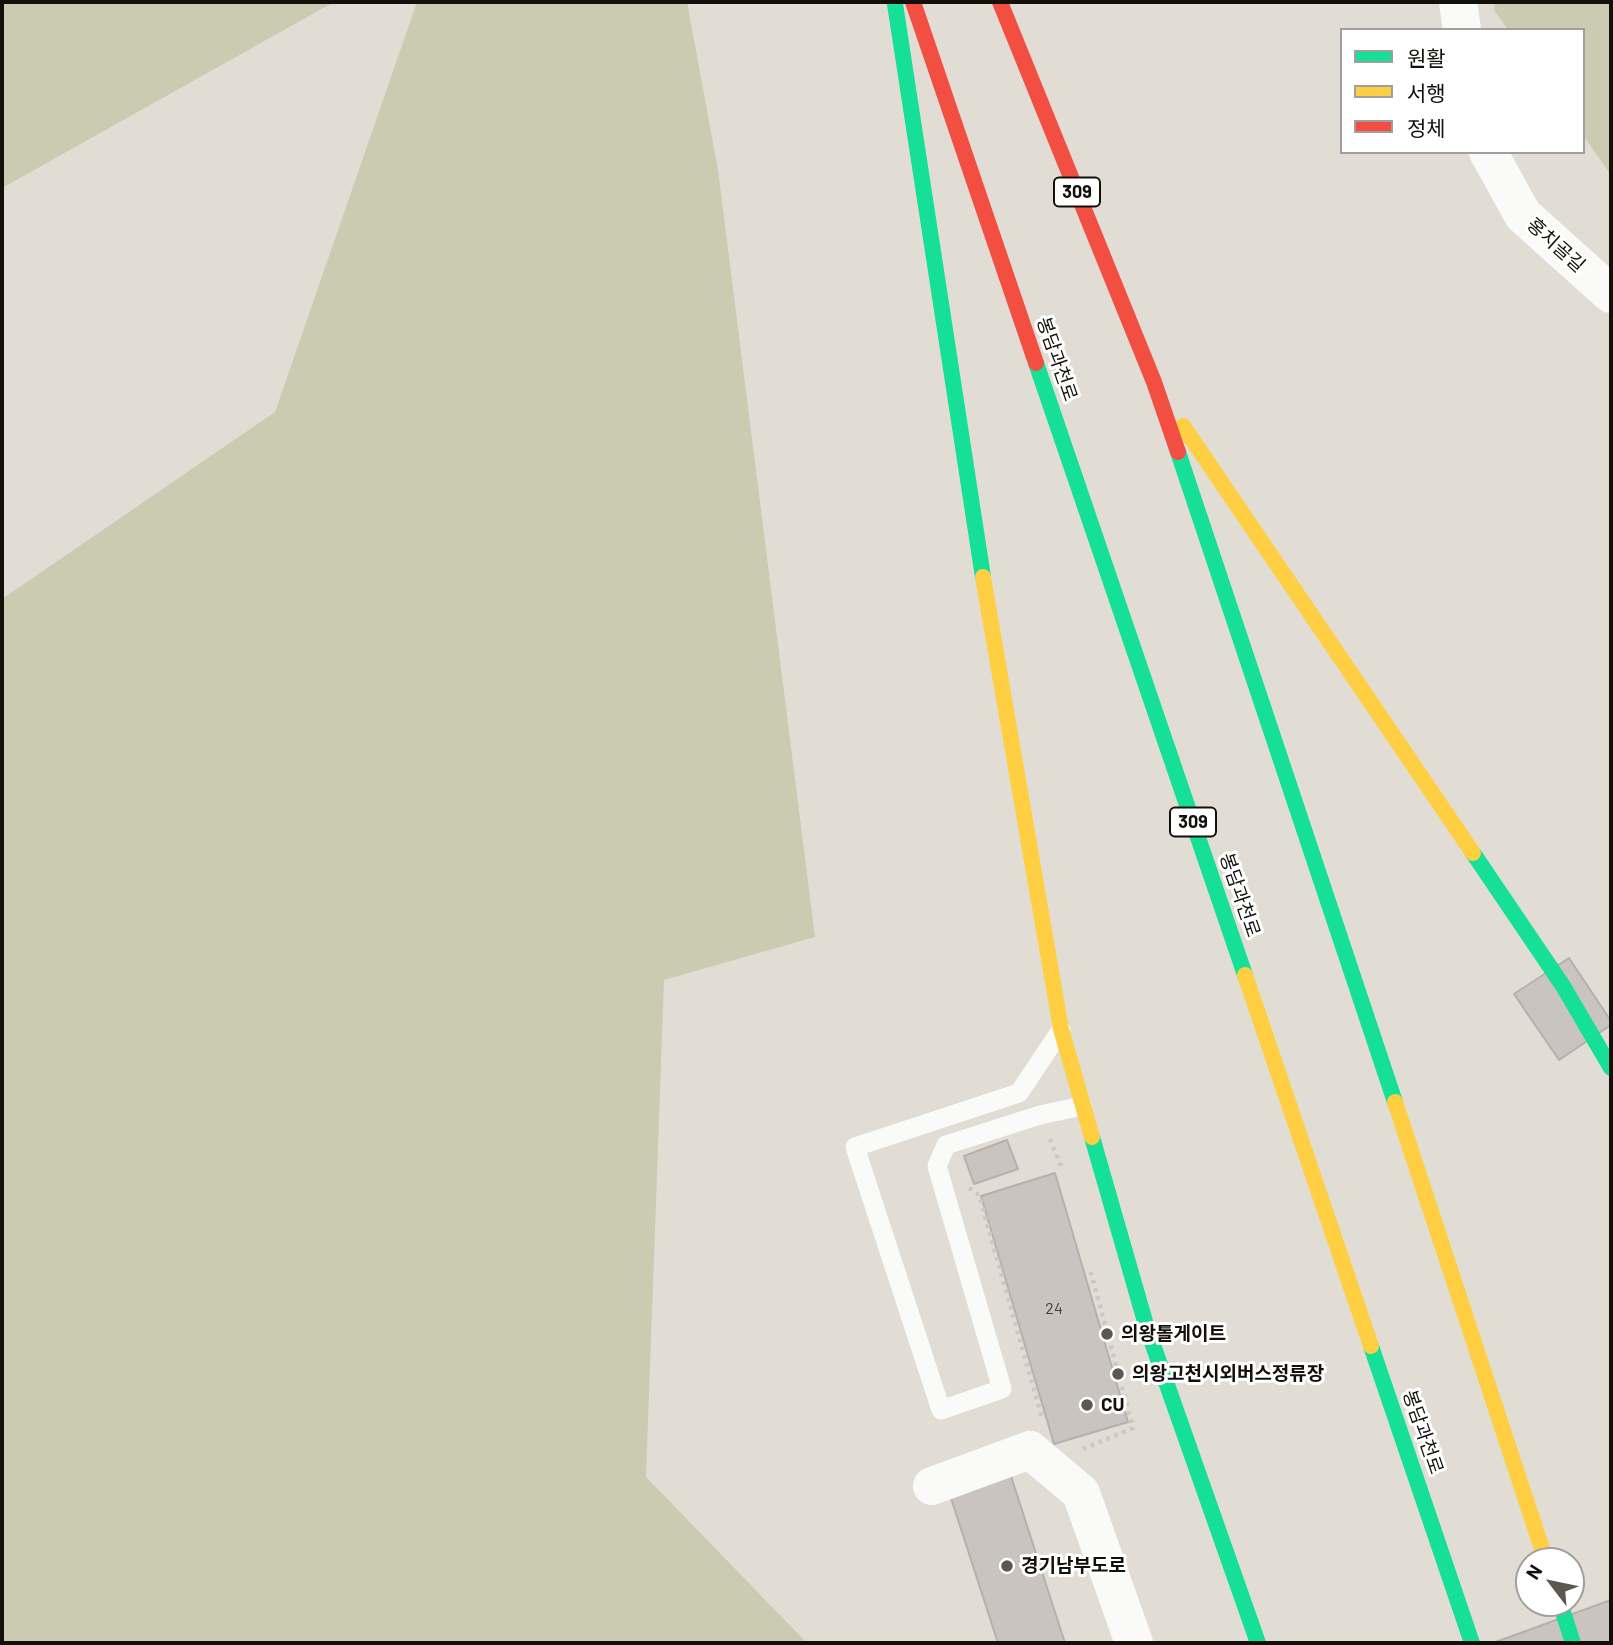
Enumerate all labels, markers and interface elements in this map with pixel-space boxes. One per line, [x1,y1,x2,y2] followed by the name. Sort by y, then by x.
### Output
[1340,28,1585,154] legend
[1407,45,1446,70] text: 원활
[1407,80,1446,105] text: 서행
[1407,115,1446,140] text: 정체
[1054,177,1100,206] road number: 309
[1522,213,1590,277] street label: 홍치골길
[1032,314,1082,404] street label: 봉담과천로
[1170,808,1216,836] road number: 309
[1215,850,1265,940] street label: 봉담과천로
[1045,1299,1063,1319] house number: 24
[1121,1323,1226,1345] place label: 의왕톨게이트
[1099,1326,1115,1342] marker: 의왕톨게이트
[1132,1363,1324,1385] place label: 의왕고천시외버스정류장
[1110,1366,1126,1382] marker: 의왕고천시외버스정류장
[1398,1387,1448,1477] street label: 봉담과천로
[1101,1394,1125,1416] place label: CU
[1079,1397,1095,1413] marker: CU
[1515,1547,1585,1617] north arrow
[1021,1555,1126,1577] place label: 경기남부도로
[999,1558,1015,1574] marker: 경기남부도로
[1520,1560,1547,1583] text: N

